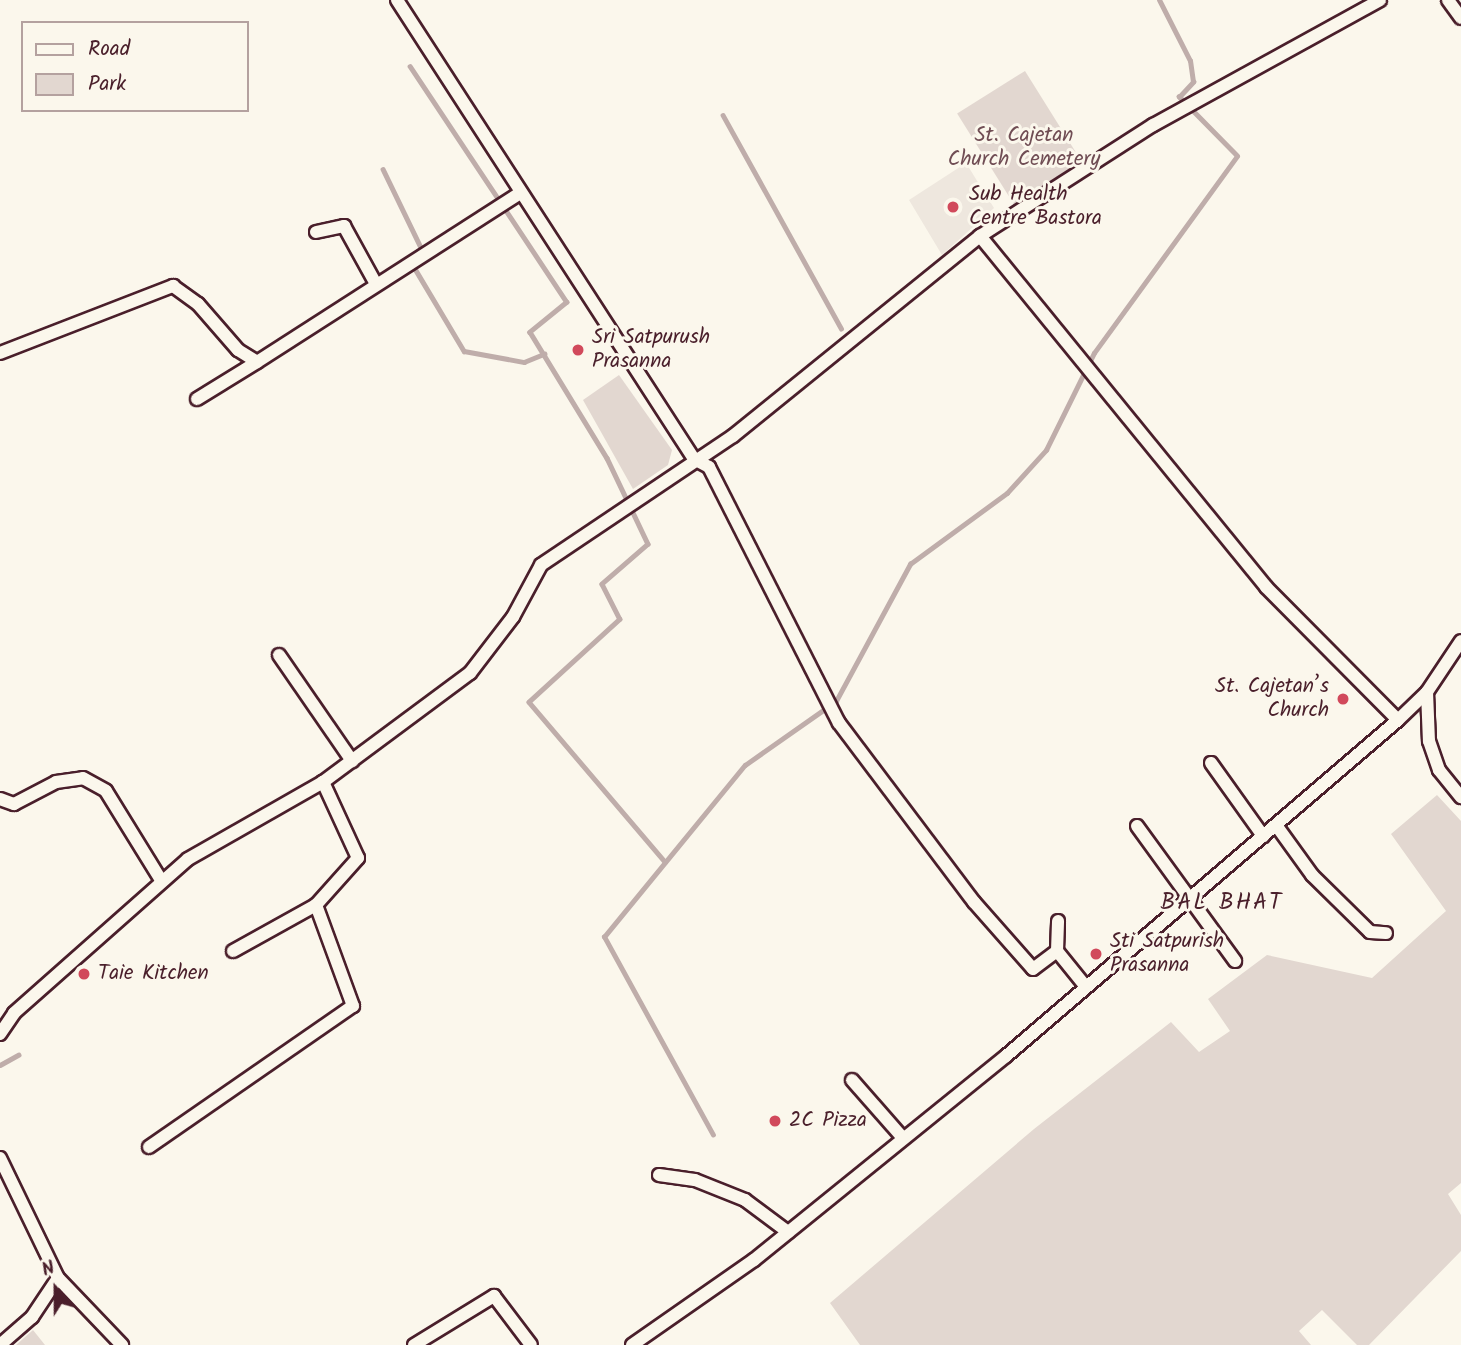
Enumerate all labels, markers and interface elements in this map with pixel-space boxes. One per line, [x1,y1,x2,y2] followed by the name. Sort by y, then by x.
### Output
[21,21,248,112] legend
[88,33,130,66] text: Road
[88,68,126,101] text: Park
[948,123,1100,173] park label: St. Cajetan Church Cemetery
[969,182,1102,232] place label: Sub Health Centre Bastora
[943,197,963,217] marker: Sub Health Centre Bastora
[592,325,710,375] place label: Sri Satpurush Prasanna
[570,342,586,358] marker: Sri Satpurush Prasanna
[1215,674,1329,724] place label: St. Cajetan’s Church
[1335,691,1351,707] marker: St. Cajetan’s Church
[1162,889,1282,917] district label: BAL BHAT
[1110,929,1224,979] place label: Sti Satpurish Prasanna
[1088,946,1104,962] marker: Sti Satpurish Prasanna
[98,961,209,987] place label: Taie Kitchen
[76,966,92,982] marker: Taie Kitchen
[789,1108,867,1134] place label: 2C Pizza
[767,1113,783,1129] marker: 2C Pizza
[37,1253,59,1286] text: N
[21,1254,91,1324] north arrow

